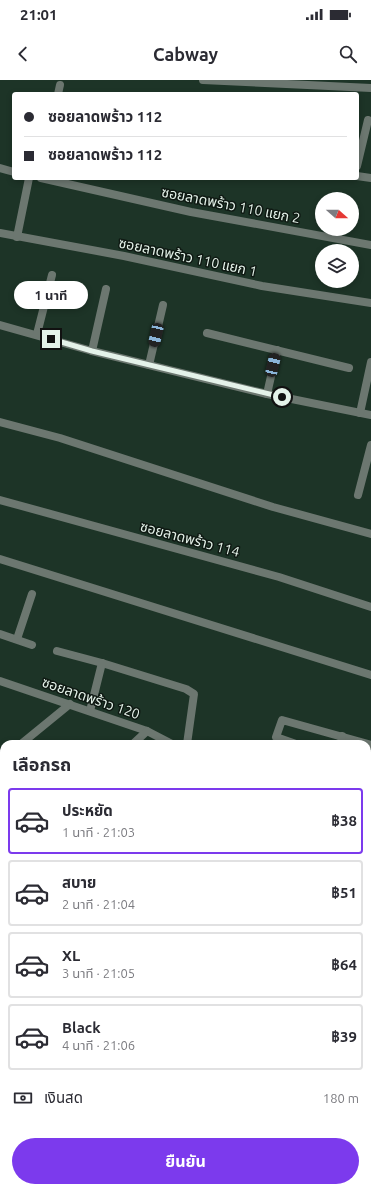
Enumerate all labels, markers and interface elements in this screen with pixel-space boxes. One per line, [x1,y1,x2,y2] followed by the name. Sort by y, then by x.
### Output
[20,6,58,23] text: 21:01
[12,43,34,65] icon: back
[337,43,359,65] icon: search
[153,44,218,64] text: Cabway
[48,108,162,125] text: ซอยลาดพร้าว 112
[48,146,162,163] text: ซอยลาดพร้าว 112
[160,184,302,226] street label: ซอยลาดพร้าว 110 แยก 2
[315,192,359,236] north arrow
[315,192,359,288] map controls
[117,235,259,279] street label: ซอยลาดพร้าว 110 แยก 1
[315,244,359,288] button: layers
[14,281,88,309] callout: 1 นาที
[35,288,67,302] text: 1 นาที
[147,322,165,348] car
[42,330,60,348] route end
[264,352,282,378] car
[273,388,291,406] route start
[138,518,242,560] street label: ซอยลาดพร้าว 114
[40,674,142,722] street label: ซอยลาดพร้าว 120
[12,754,71,774] text: เลือกรถ
[62,802,113,819] text: ประหยัด
[14,803,50,839] icon: car
[331,812,357,829] text: ฿38
[62,825,135,839] text: 1 นาที · 21:03
[62,874,96,891] text: สบาย
[14,875,50,911] icon: car
[331,884,357,901] text: ฿51
[62,897,135,911] text: 2 นาที · 21:04
[14,947,50,983] icon: car
[62,947,80,964] text: XL
[331,956,357,973] text: ฿64
[62,966,135,980] text: 3 นาที · 21:05
[14,1019,50,1055] icon: car
[62,1019,101,1036] text: Black
[331,1028,357,1045] text: ฿39
[62,1038,135,1052] text: 4 นาที · 21:06
[12,1087,34,1109] icon: cash
[44,1089,83,1106] text: เงินสด
[323,1091,359,1105] text: 180 m
[12,1138,359,1184] button: ยืนยัน

